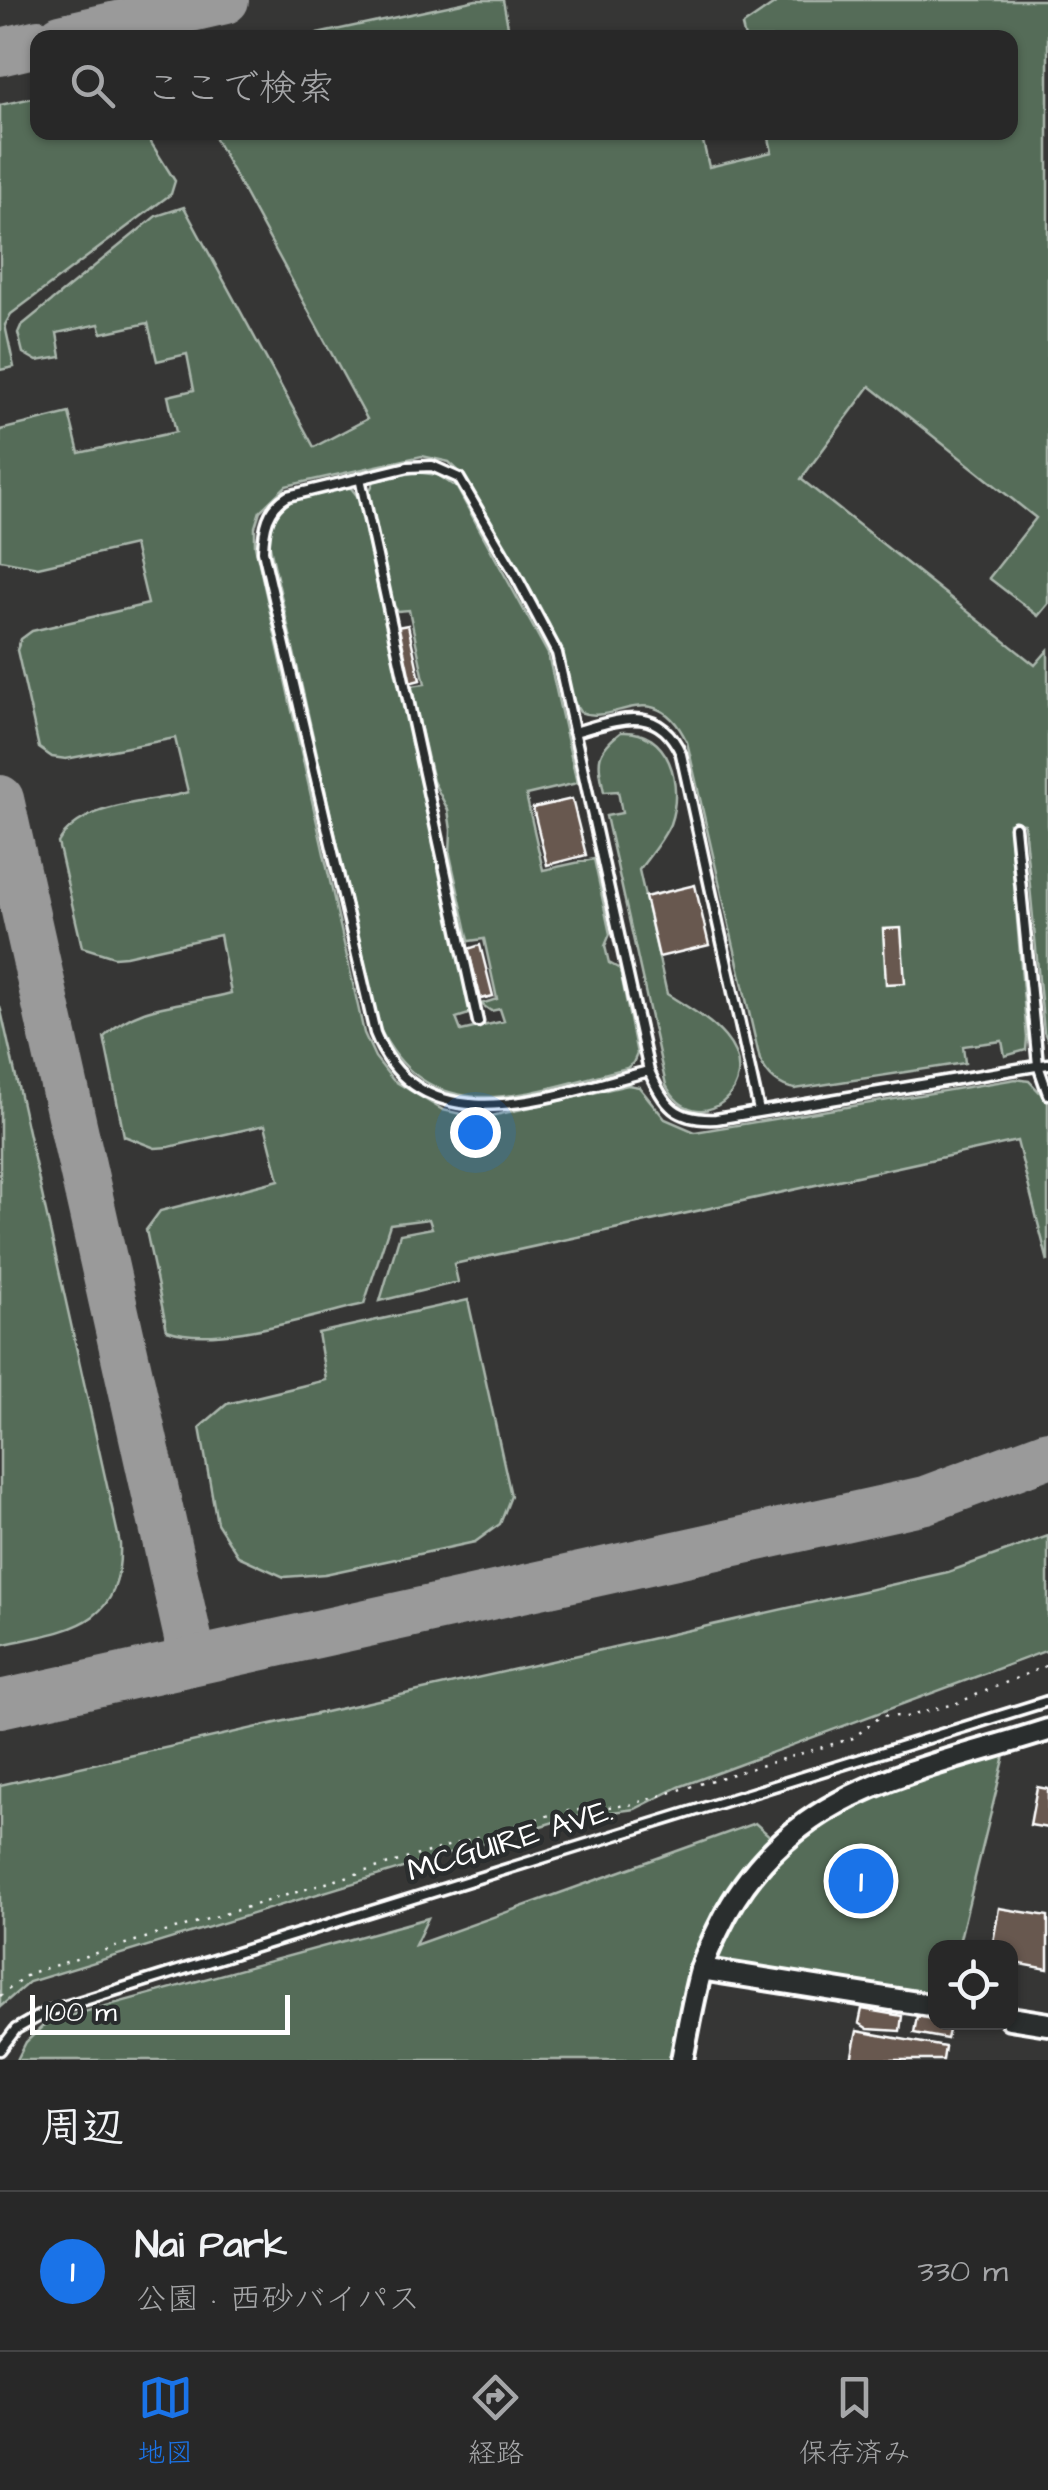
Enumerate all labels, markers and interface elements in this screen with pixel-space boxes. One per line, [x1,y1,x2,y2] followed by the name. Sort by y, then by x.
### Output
[30,30,1018,140] search box
[65,58,120,113] icon: search
[145,63,335,115] text: ここで検索
[450,1107,501,1158] your location
[402,1788,618,1894] street label: MCGUIRE AVE.
[828,1844,894,1918] pin: 1
[928,1940,1018,2030] map controls
[928,1940,1018,2030] button: locate
[30,1990,290,2034] scale bar
[45,1993,117,2032] text: 100 m
[40,2100,124,2158] text: 周辺
[135,2220,287,2272] text: Nai Park
[70,2249,75,2294] text: 1
[918,2249,1008,2294] text: 330 m
[135,2277,421,2322] text: 公園 · 西砂バイパス
[137,2370,193,2473] tab: 地図
[468,2370,524,2473] tab: 経路
[799,2370,911,2473] tab: 保存済み

